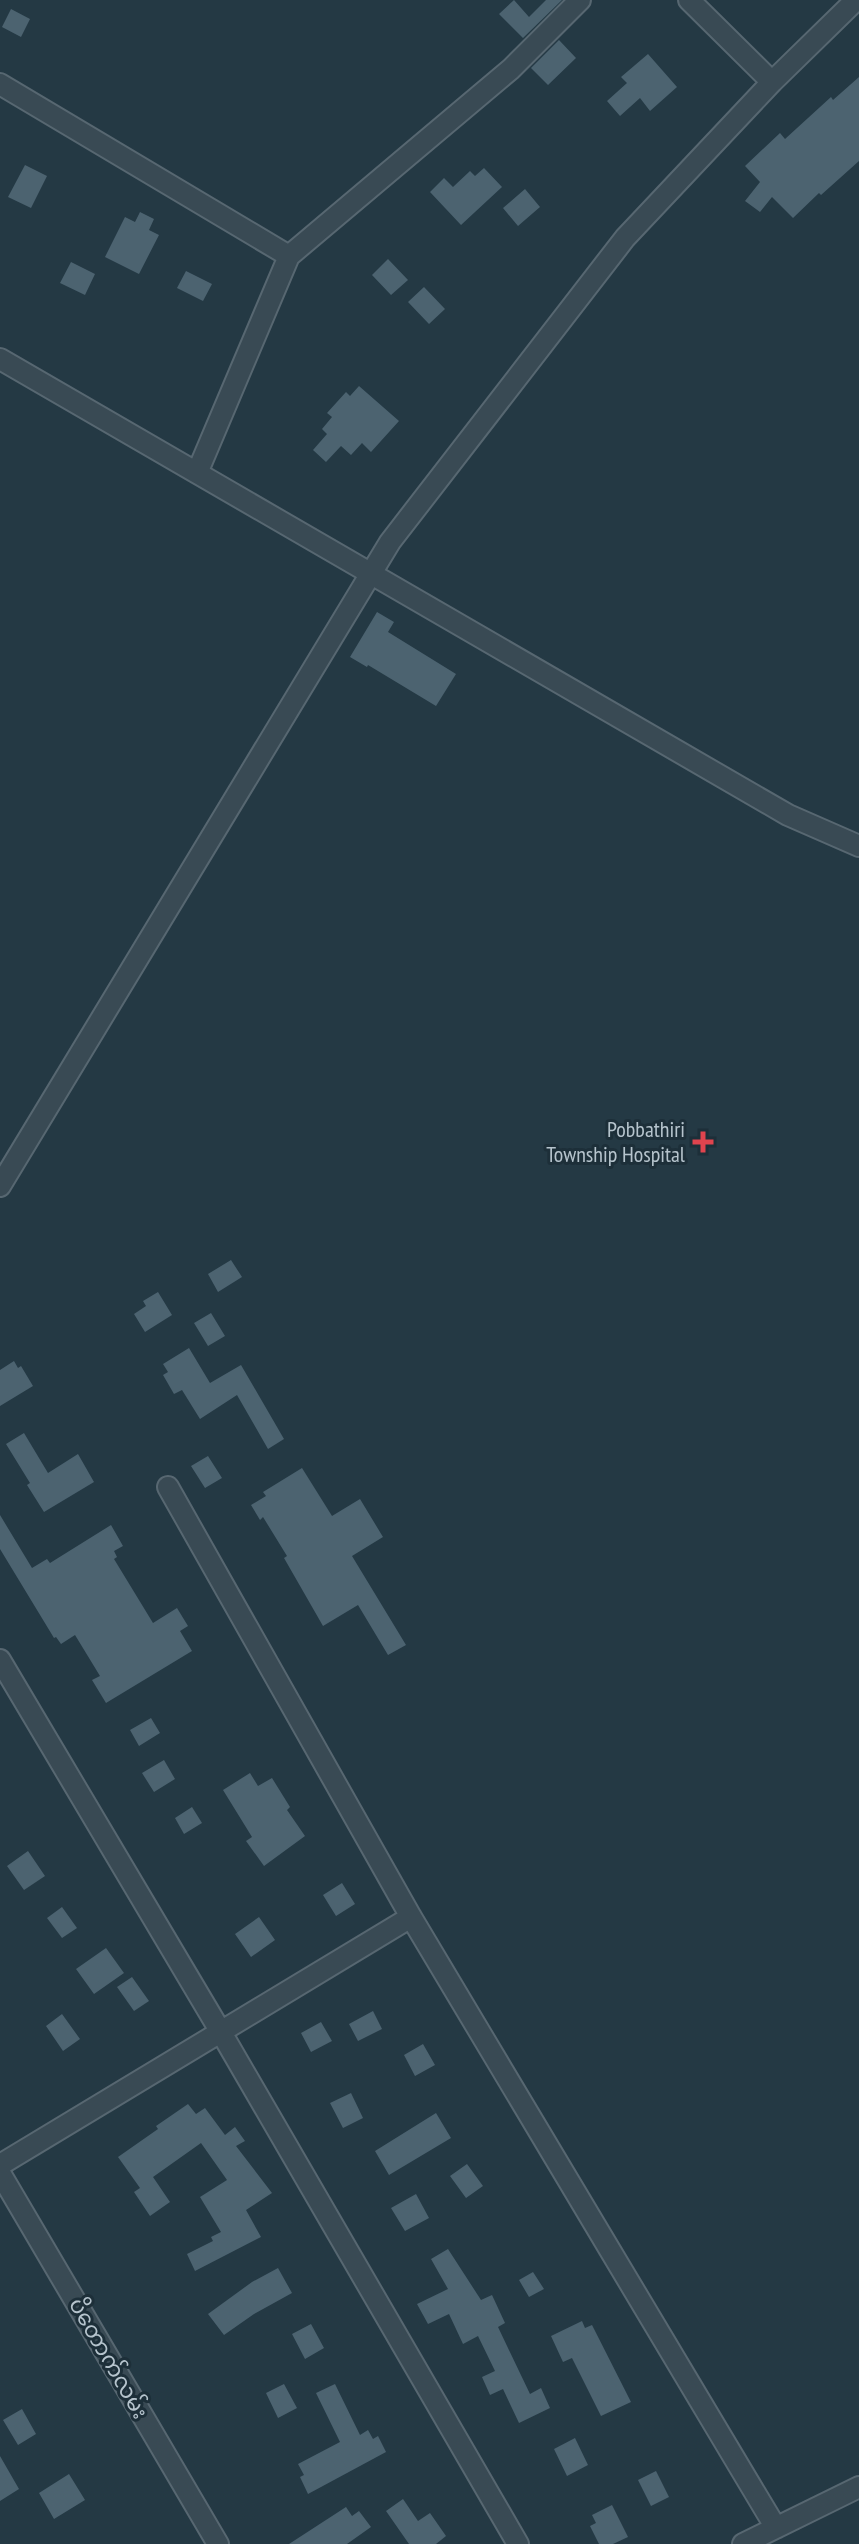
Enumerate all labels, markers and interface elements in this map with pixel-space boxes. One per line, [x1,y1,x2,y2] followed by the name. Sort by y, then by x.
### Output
[546,1115,686,1168] place label: Pobbathiri Township Hospital
[692,1131,714,1153] marker: Pobbathiri Township Hospital
[63,2292,156,2424] street label: ပိတောက်လမ်း

